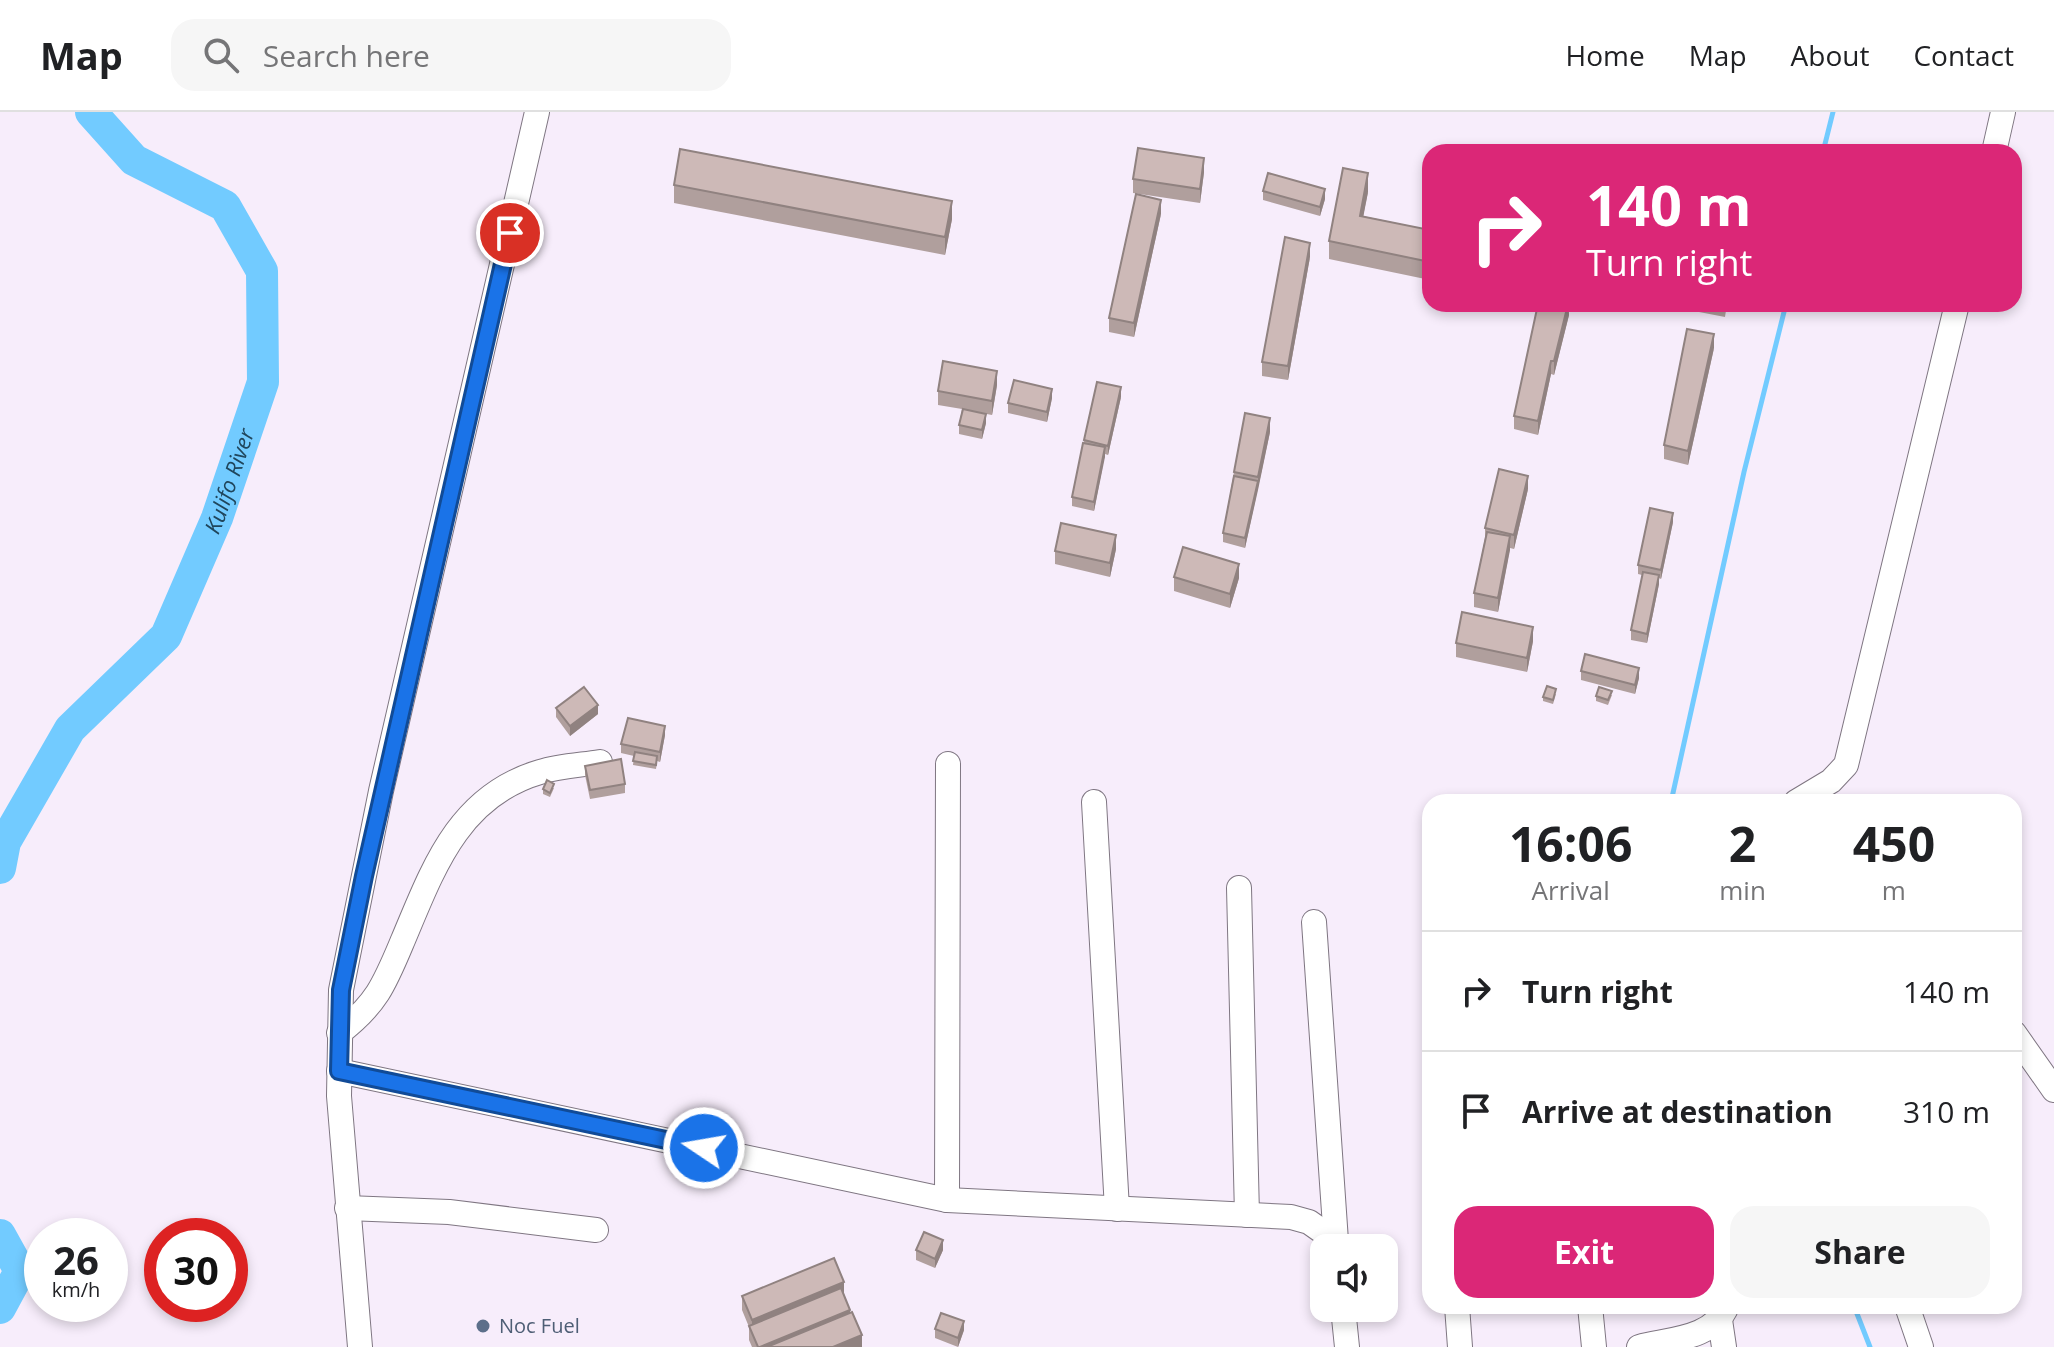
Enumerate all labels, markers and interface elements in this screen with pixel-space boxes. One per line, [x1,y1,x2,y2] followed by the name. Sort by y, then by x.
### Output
[171,19,731,91] search box
[40,29,123,81] text: Map
[199,33,243,77] icon: search
[263,35,430,76] text: Search here
[1566,36,1645,74] text: Home
[1689,36,1747,74] text: Map
[1791,36,1869,74] text: About
[1913,36,2014,74] text: Contact
[1586,166,1752,242] text: 140 m
[1454,176,1558,280] icon: right
[476,199,544,267] pin
[488,211,532,255] icon: arrive
[1586,238,1752,287] text: Turn right
[196,423,261,538] water label: Kulifo River
[1509,811,1632,876] text: 16:06
[1729,811,1756,876] text: 2
[1853,811,1935,876] text: 450
[1531,872,1610,908] text: Arrival
[1719,872,1766,908] text: min
[1882,872,1906,908] text: m
[1454,969,1498,1013] icon: right
[1522,971,1673,1012] text: Turn right
[1903,971,1990,1012] text: 140 m
[1454,1089,1498,1133] icon: arrive
[1522,1091,1833,1132] text: Arrive at destination
[1903,1091,1990,1132] text: 310 m
[662,1106,746,1190] position arrow
[1454,1206,1714,1298] button: Exit
[1730,1206,1990,1298] button: Share
[144,1218,248,1322] speed limit sign: 30
[53,1232,99,1287] text: 26
[1310,1234,1398,1322] map controls
[1310,1234,1398,1322] button: sound
[52,1276,100,1303] text: km/h
[499,1312,580,1339] place label: Noc Fuel
[474,1317,492,1335] marker: Noc Fuel

